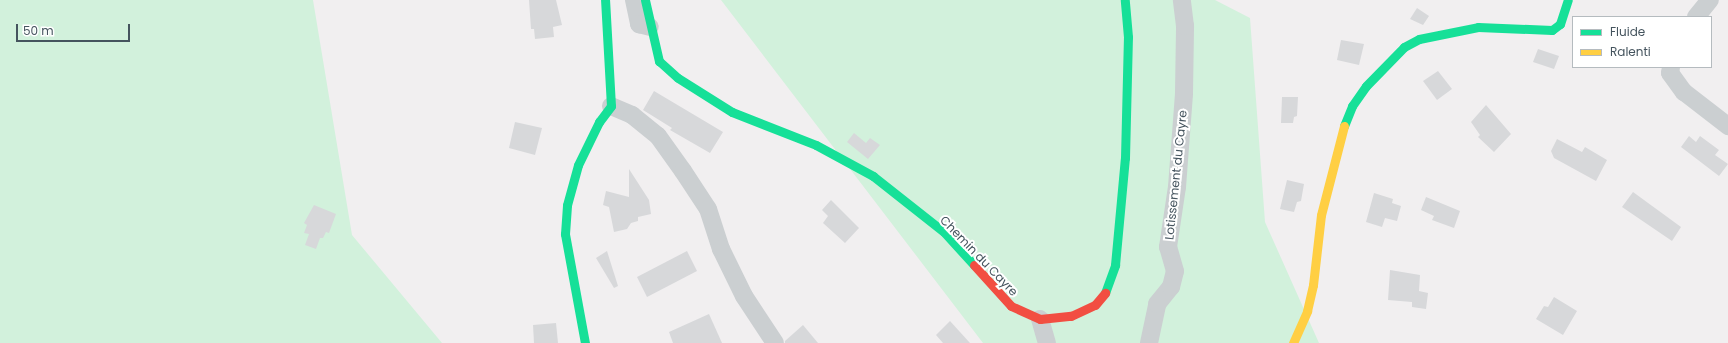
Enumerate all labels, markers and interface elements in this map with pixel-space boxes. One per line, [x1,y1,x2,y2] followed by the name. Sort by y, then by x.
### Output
[18,16,132,42] scale bar
[1572,16,1712,68] legend
[23,22,54,39] text: 50 m
[1610,23,1645,40] text: Fluide
[1610,43,1651,60] text: Ralenti
[1162,109,1190,241] street label: Lotissement du Cayre
[937,213,1021,299] street label: Chemin du Cayre

